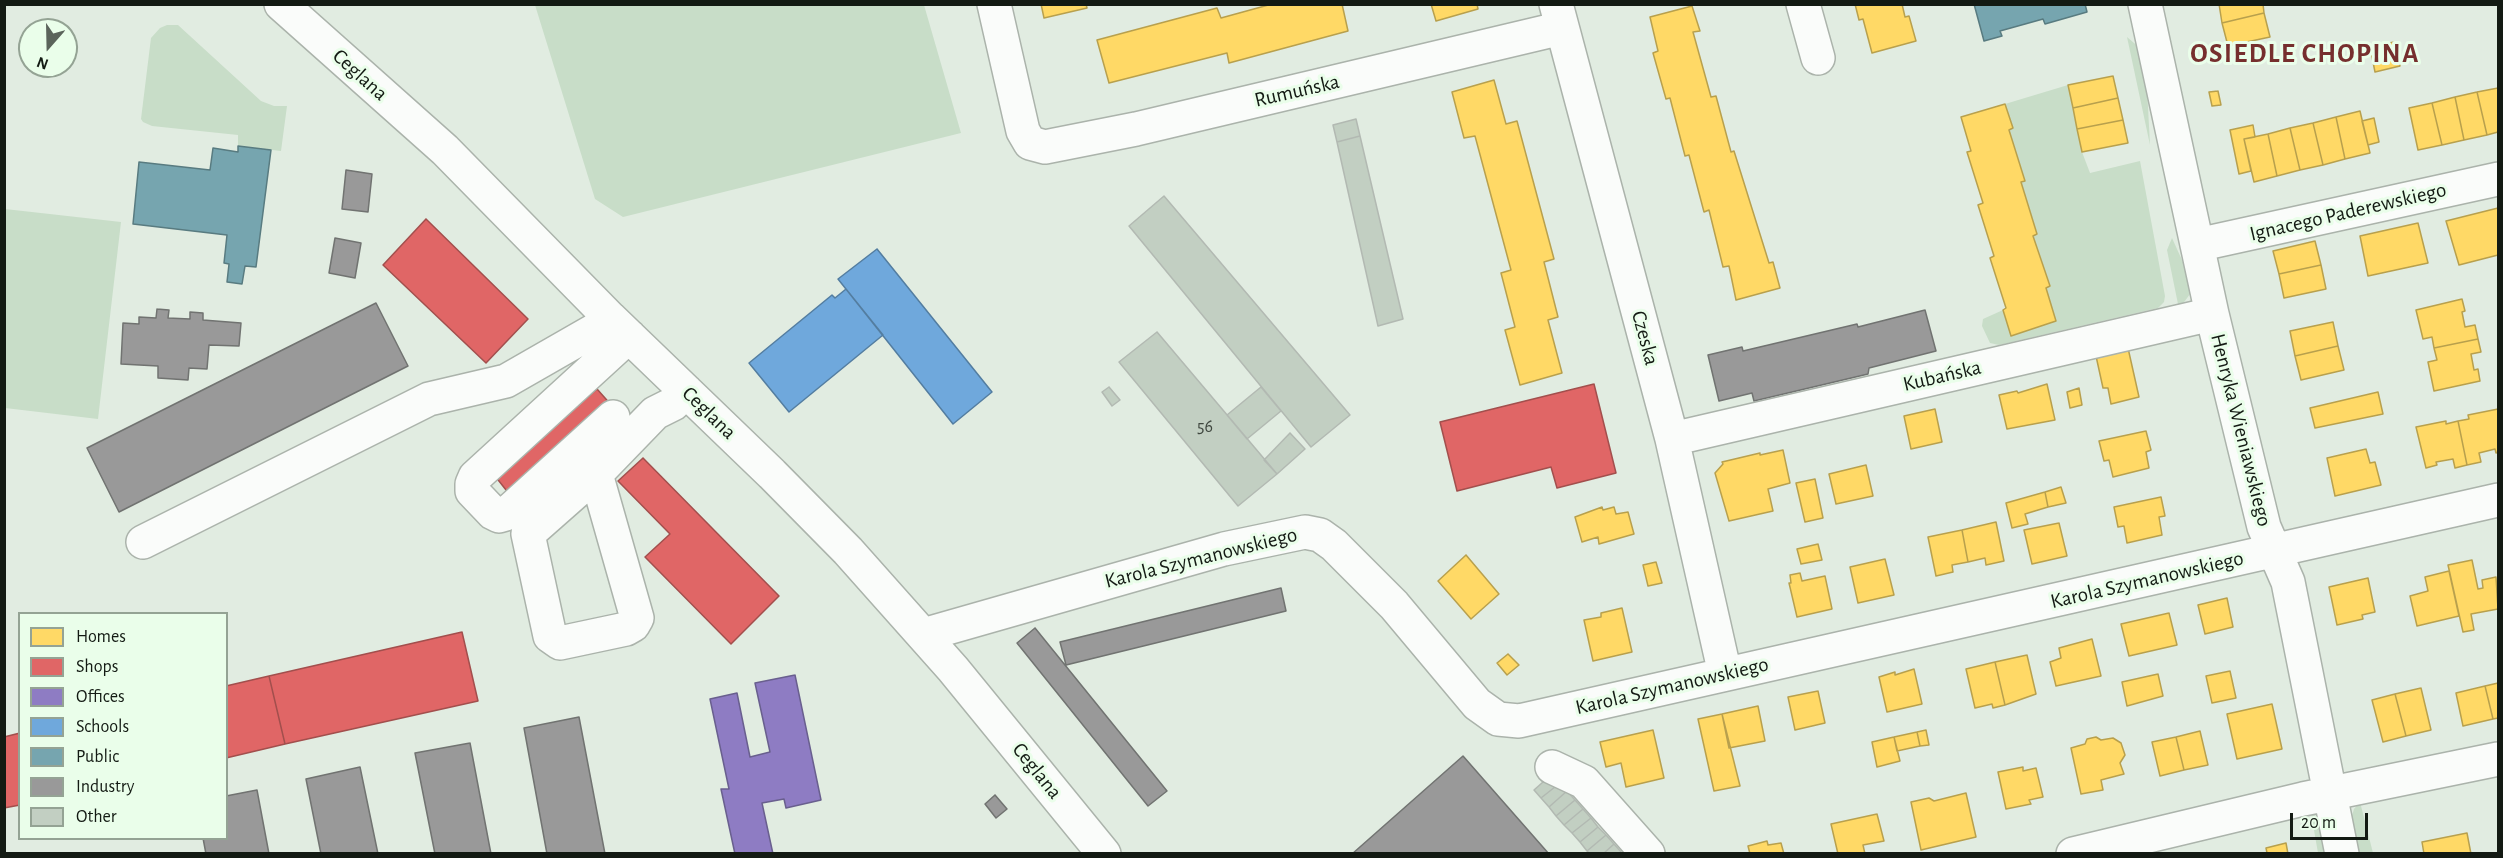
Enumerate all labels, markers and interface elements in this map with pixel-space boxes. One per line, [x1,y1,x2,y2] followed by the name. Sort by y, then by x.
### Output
[18,18,78,78] north arrow
[2190,38,2420,70] district label: OSIEDLE CHOPINA
[327,44,393,106] street label: Ceglana
[35,54,50,72] text: N
[1252,69,1342,113] street label: Rumuńska
[2247,177,2449,247] street label: Ignacego Paderewskiego
[1626,308,1664,368] street label: Czeska
[2205,331,2277,529] street label: Henryka Wieniawskiego
[1900,355,1984,397] street label: Kubańska
[677,381,741,445] street label: Ceglana
[1197,416,1213,438] house number: 56
[1102,522,1300,594] street label: Karola Szymanowskiego
[2048,546,2246,614] street label: Karola Szymanowskiego
[18,612,228,840] legend
[76,628,126,646] text: Homes
[1573,652,1771,720] street label: Karola Szymanowskiego
[76,658,118,676] text: Shops
[76,688,125,706] text: Offices
[76,718,129,736] text: Schools
[1007,738,1067,804] street label: Ceglana
[76,748,119,766] text: Public
[76,778,135,796] text: Industry
[2293,801,2371,839] scale bar
[76,808,117,826] text: Other
[2301,814,2336,832] text: 20 m

